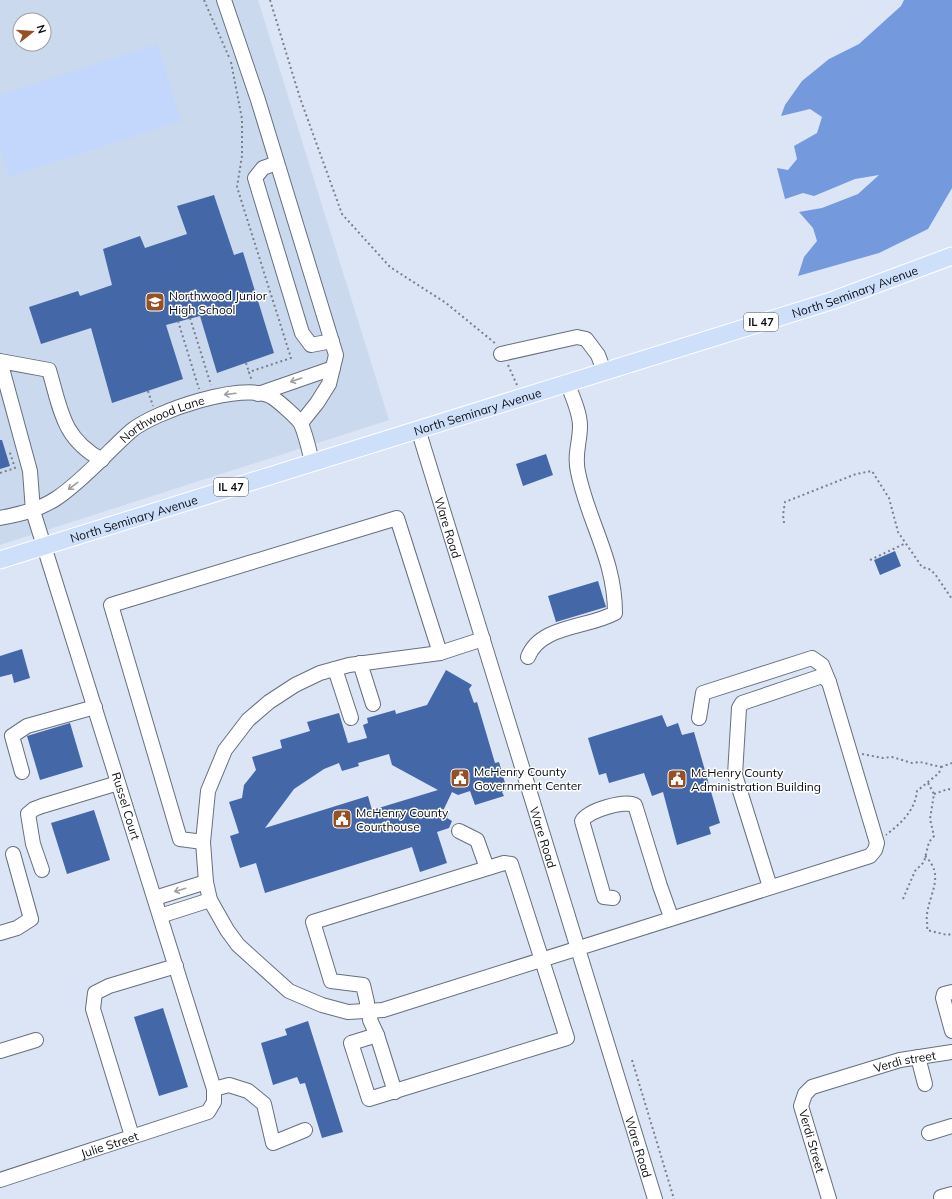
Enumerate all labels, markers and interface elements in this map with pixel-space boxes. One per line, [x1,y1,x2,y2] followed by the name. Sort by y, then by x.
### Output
[12,12,52,52] north arrow
[34,23,49,35] text: N
[790,262,920,320] street label: North Seminary Avenue
[169,288,268,317] place label: Northwood Junior High School
[144,291,166,313] school or university icon: Northwood Junior High School
[744,313,778,331] road number: IL 47
[291,377,303,385] one-way arrow
[412,384,543,438] street label: North Seminary Avenue
[224,390,237,398] one-way arrow
[116,392,206,446] street label: Northwood Lane
[214,478,248,496] road number: IL 47
[67,482,78,490] one-way arrow
[68,491,199,545] street label: North Seminary Avenue
[432,495,465,560] street label: Ware Road
[474,764,582,793] place label: McHenry County Government Center
[691,765,821,794] place label: McHenry County Administration Building
[449,767,471,789] public building icon: McHenry County Government Center
[666,768,688,790] public building icon: McHenry County Administration Building
[109,770,143,842] street label: Russel Court
[356,805,449,834] place label: McHenry County Courthouse
[527,805,560,870] street label: Ware Road
[331,808,353,830] public building icon: McHenry County Courthouse
[174,887,187,894] one-way arrow
[872,1047,937,1075] street label: Verdi street
[796,1108,828,1174] street label: Verdi Street
[622,1114,655,1179] street label: Ware Road
[79,1128,140,1161] street label: Julie Street

